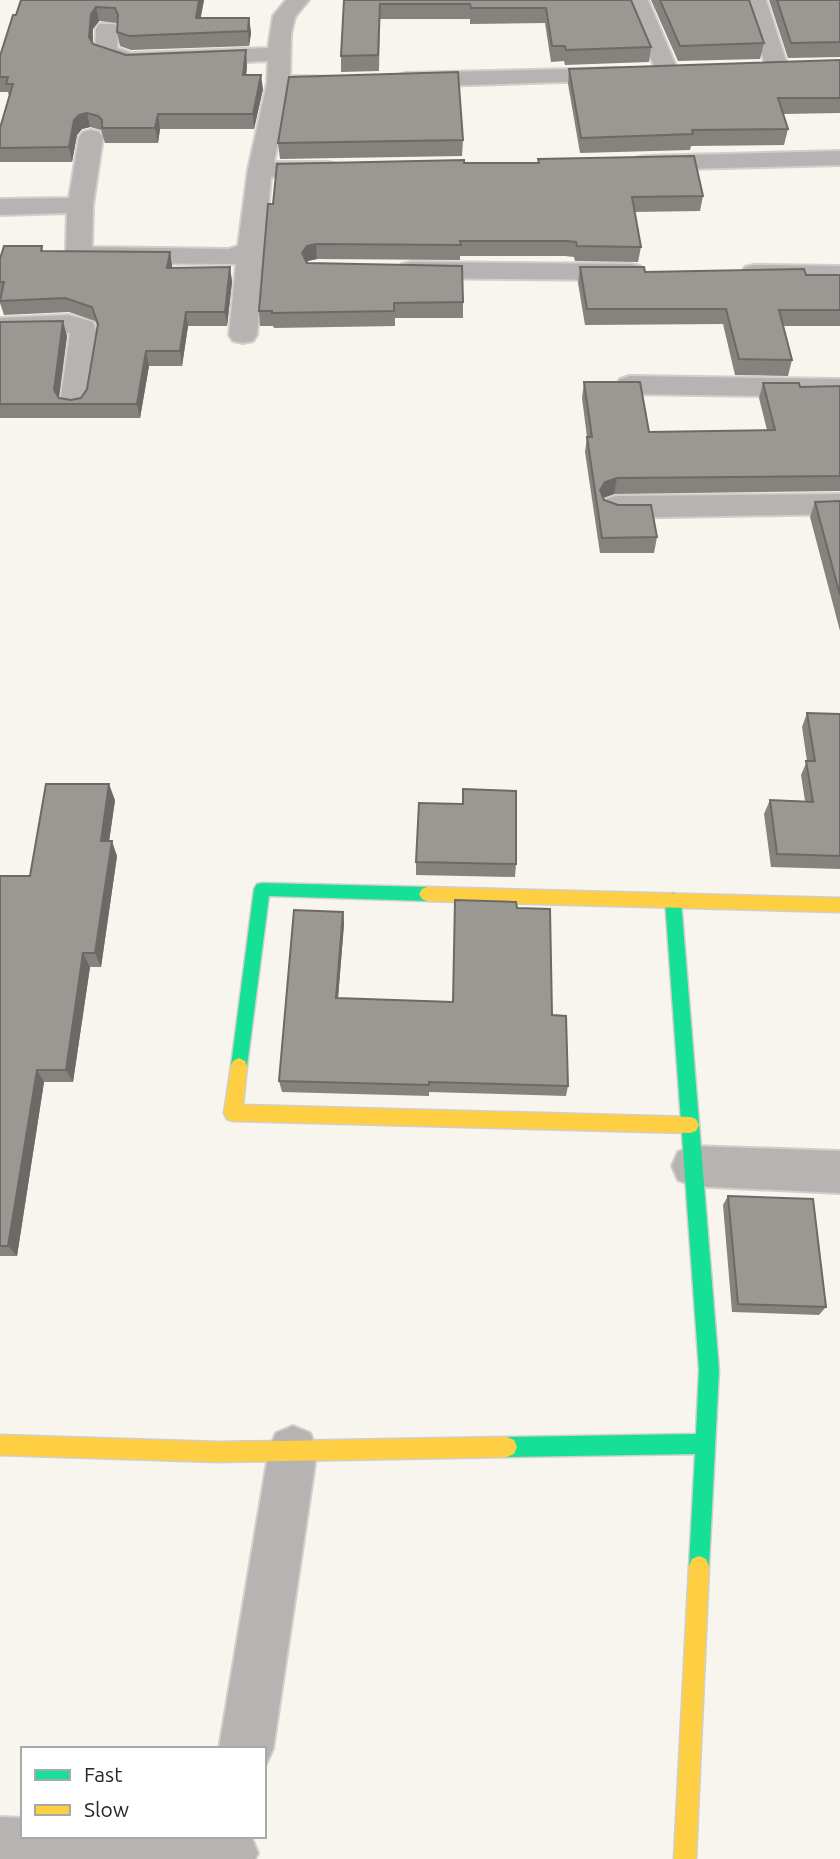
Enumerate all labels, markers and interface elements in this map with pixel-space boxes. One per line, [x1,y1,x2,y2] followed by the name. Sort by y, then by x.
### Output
[21,1747,266,1838] legend
[84,1762,122,1786] text: Fast
[84,1797,129,1821] text: Slow

